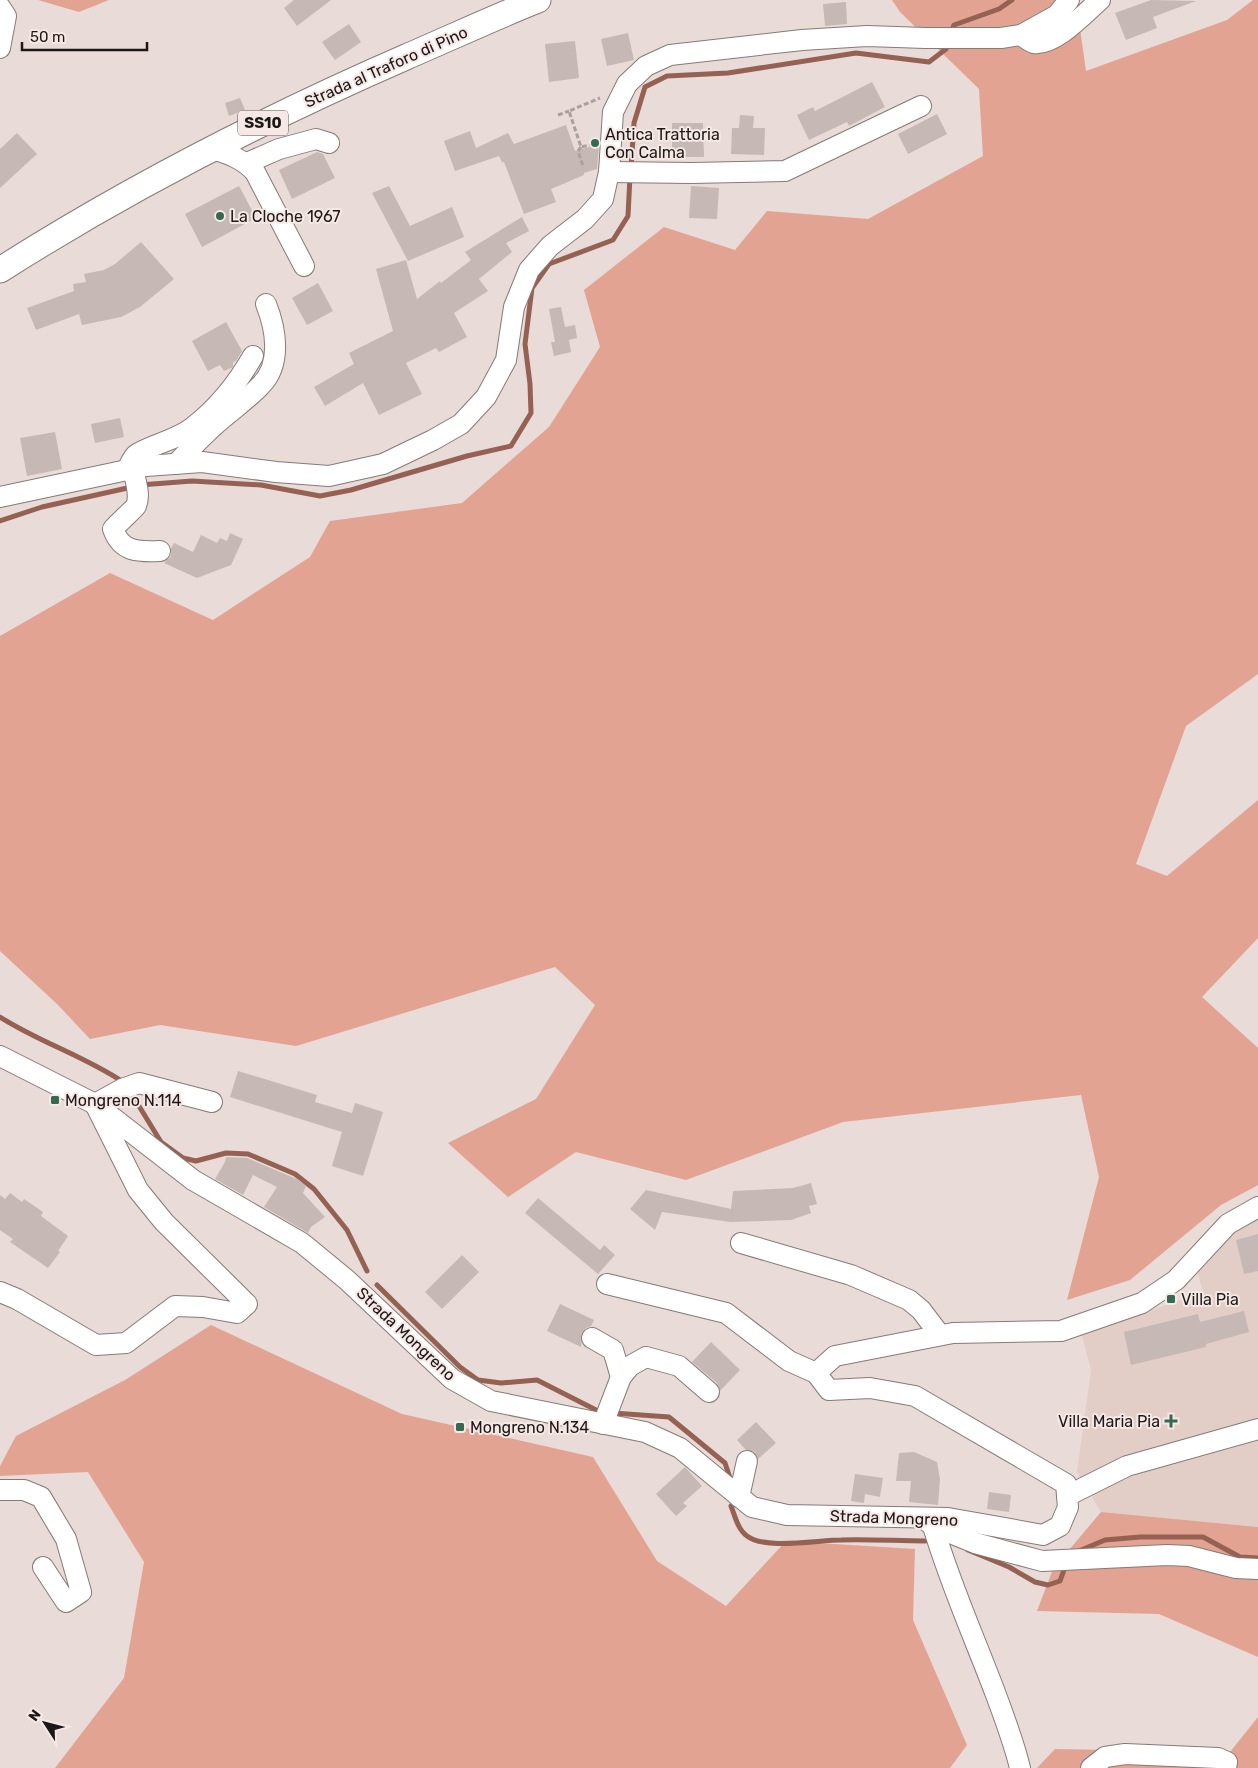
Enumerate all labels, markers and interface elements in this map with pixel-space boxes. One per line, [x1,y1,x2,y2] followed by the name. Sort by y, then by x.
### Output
[22,20,148,52] scale bar
[301,22,471,112] street label: Strada al Traforo di Pino
[30,28,65,46] text: 50 m
[238,110,288,136] road number: SS10
[605,125,720,162] place label: Antica Trattoria Con Calma
[589,137,601,149] marker: Antica Trattoria Con Calma
[230,207,340,226] place label: La Cloche 1967
[214,210,226,222] marker: La Cloche 1967
[65,1091,181,1110] place label: Mongreno N.114
[49,1094,61,1106] marker: Mongreno N.114
[353,1283,459,1385] street label: Strada Mongreno
[1181,1290,1239,1309] place label: Villa Pia
[1165,1293,1177,1305] marker: Villa Pia
[1058,1412,1160,1431] place label: Villa Maria Pia
[1164,1414,1178,1428] marker: Villa Maria Pia
[470,1418,589,1437] place label: Mongreno N.134
[454,1421,466,1433] marker: Mongreno N.134
[830,1506,958,1530] street label: Strada Mongreno
[20,1698,70,1748] north arrow
[25,1707,45,1725] text: N

